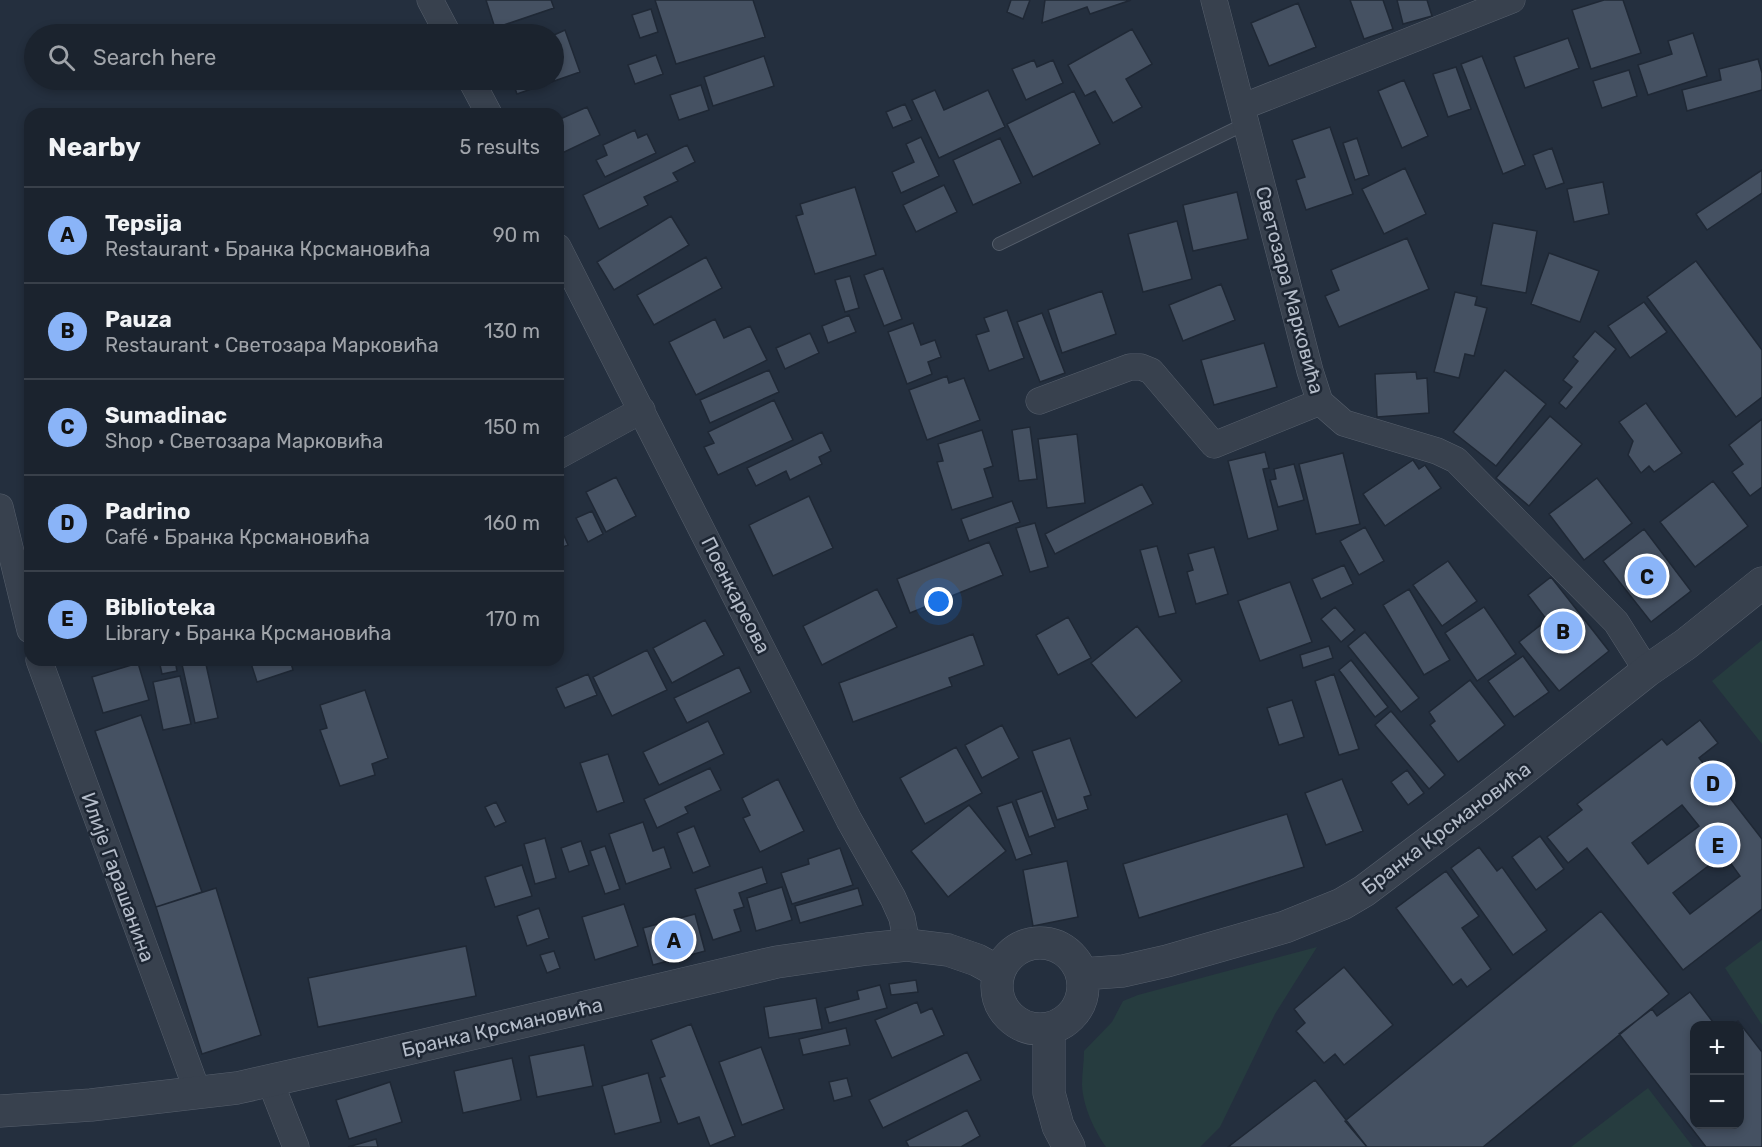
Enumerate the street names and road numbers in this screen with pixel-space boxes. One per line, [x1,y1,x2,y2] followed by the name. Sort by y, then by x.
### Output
[1251,184,1329,396] street label: Светозара Марковића
[696,533,776,657] street label: Поенкареова
[1357,757,1535,899] street label: Бранка Крсмановића
[76,789,160,965] street label: Илије Гарашанина
[399,992,605,1062] street label: Бранка Крсмановића

